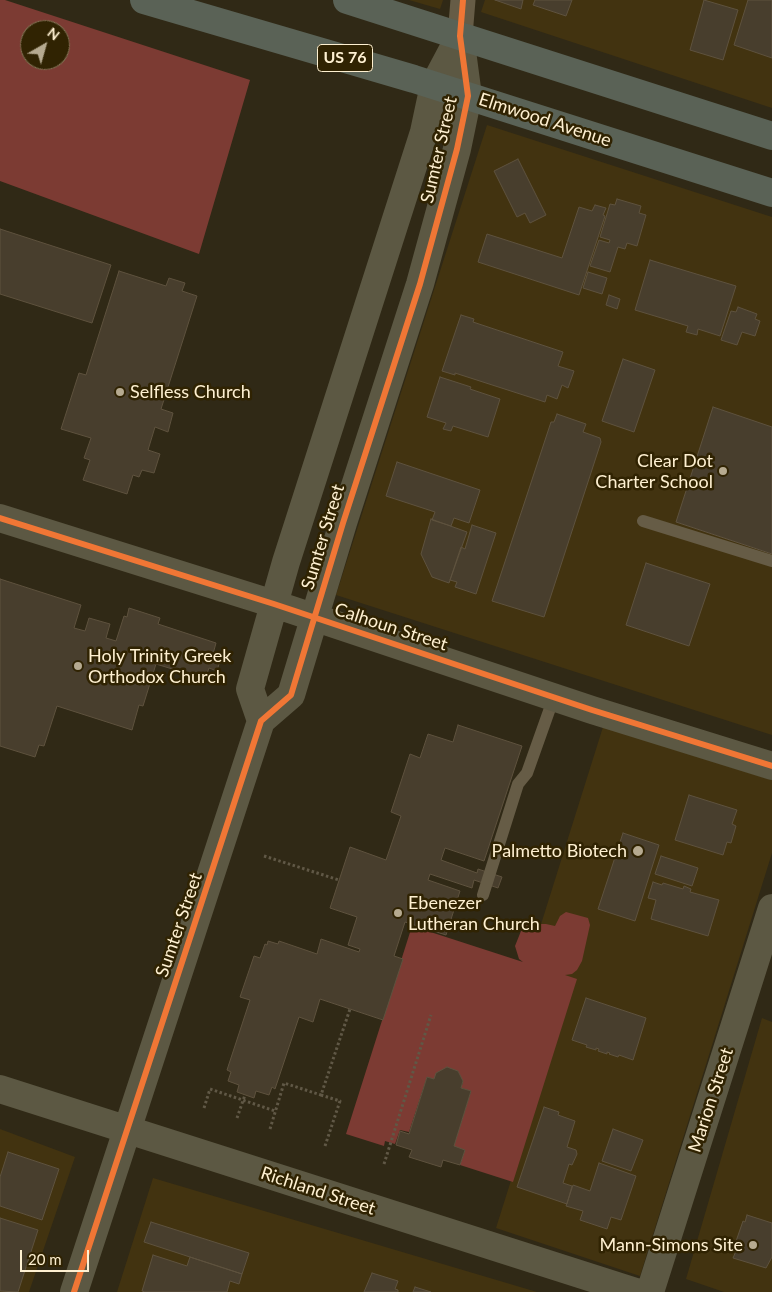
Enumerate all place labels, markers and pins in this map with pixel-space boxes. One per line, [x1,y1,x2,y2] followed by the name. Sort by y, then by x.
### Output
[130,381,251,403] place label: Selfless Church
[114,386,126,398] marker: Selfless Church
[595,450,713,492] place label: Clear Dot Charter School
[717,465,729,477] marker: Clear Dot Charter School
[88,645,231,688] place label: Holy Trinity Greek Orthodox Church
[72,660,84,672] marker: Holy Trinity Greek Orthodox Church
[492,840,627,862] place label: Palmetto Biotech
[631,844,645,858] marker: Palmetto Biotech
[408,892,540,934] place label: Ebenezer Lutheran Church
[392,907,404,919] marker: Ebenezer Lutheran Church
[599,1234,743,1256] place label: Mann-Simons Site
[747,1239,759,1251] marker: Mann-Simons Site

